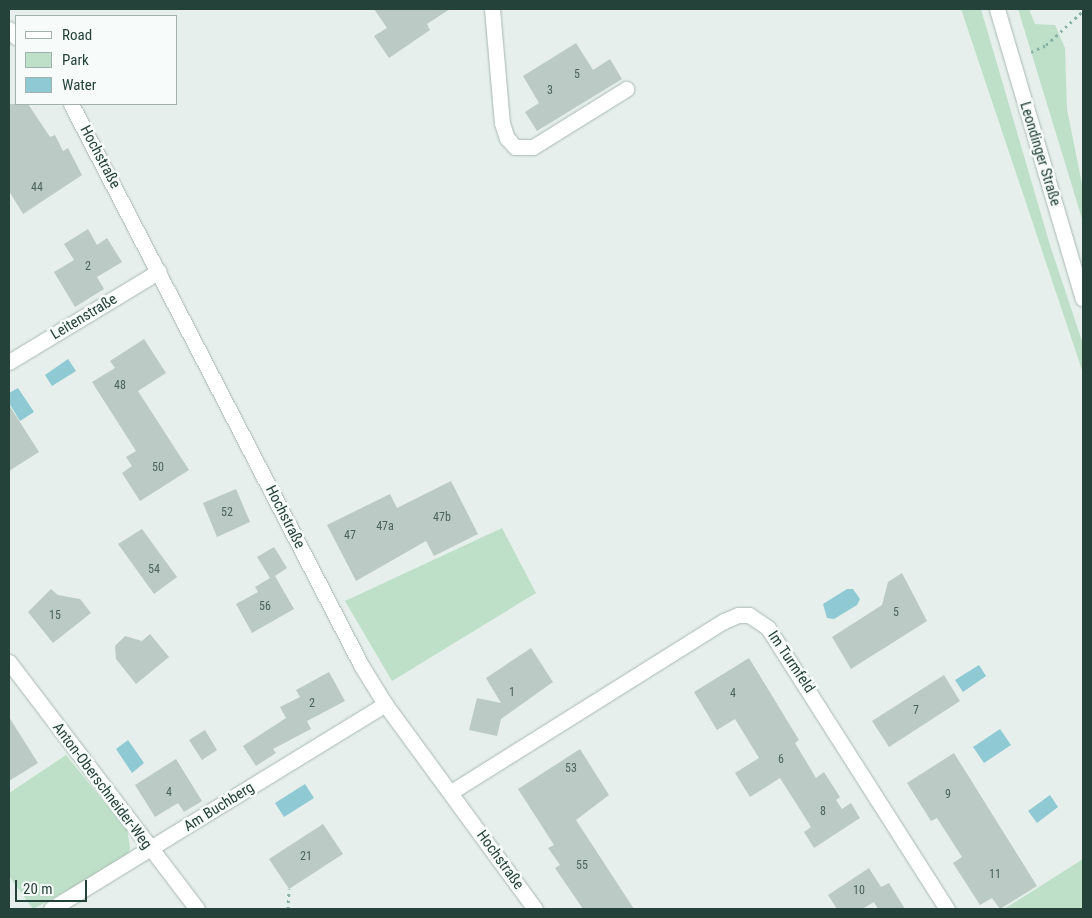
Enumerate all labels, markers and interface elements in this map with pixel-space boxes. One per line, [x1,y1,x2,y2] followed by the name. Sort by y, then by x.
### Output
[15,15,178,105] legend
[62,26,92,44] text: Road
[62,51,89,69] text: Park
[574,68,580,82] house number: 5
[62,76,96,94] text: Water
[547,84,553,98] house number: 3
[1016,100,1064,208] street label: Leondinger Straße
[76,122,124,192] street label: Hochstraße
[31,181,43,195] house number: 44
[85,260,91,274] house number: 2
[48,290,120,344] street label: Leitenstraße
[114,379,126,393] house number: 48
[152,461,164,475] house number: 50
[261,482,309,552] street label: Hochstraße
[221,506,233,520] house number: 52
[433,511,451,525] house number: 47b
[376,520,394,534] house number: 47a
[344,529,356,543] house number: 47
[148,563,160,577] house number: 54
[259,600,271,614] house number: 56
[893,606,899,620] house number: 5
[49,609,61,623] house number: 15
[764,627,818,697] street label: Im Turmfeld
[509,686,515,700] house number: 1
[730,687,736,701] house number: 4
[309,697,315,711] house number: 2
[913,704,919,718] house number: 7
[49,719,155,853] street label: Anton-Oberschneider-Weg
[778,753,784,767] house number: 6
[565,762,577,776] house number: 53
[181,778,257,836] street label: Am Buchberg
[166,786,172,800] house number: 4
[945,788,951,802] house number: 9
[820,805,826,819] house number: 8
[473,827,527,893] street label: Hochstraße
[300,850,312,864] house number: 21
[576,859,588,873] house number: 55
[989,868,1001,882] house number: 11
[18,870,90,902] scale bar
[23,880,53,898] text: 20 m
[853,884,865,898] house number: 10

